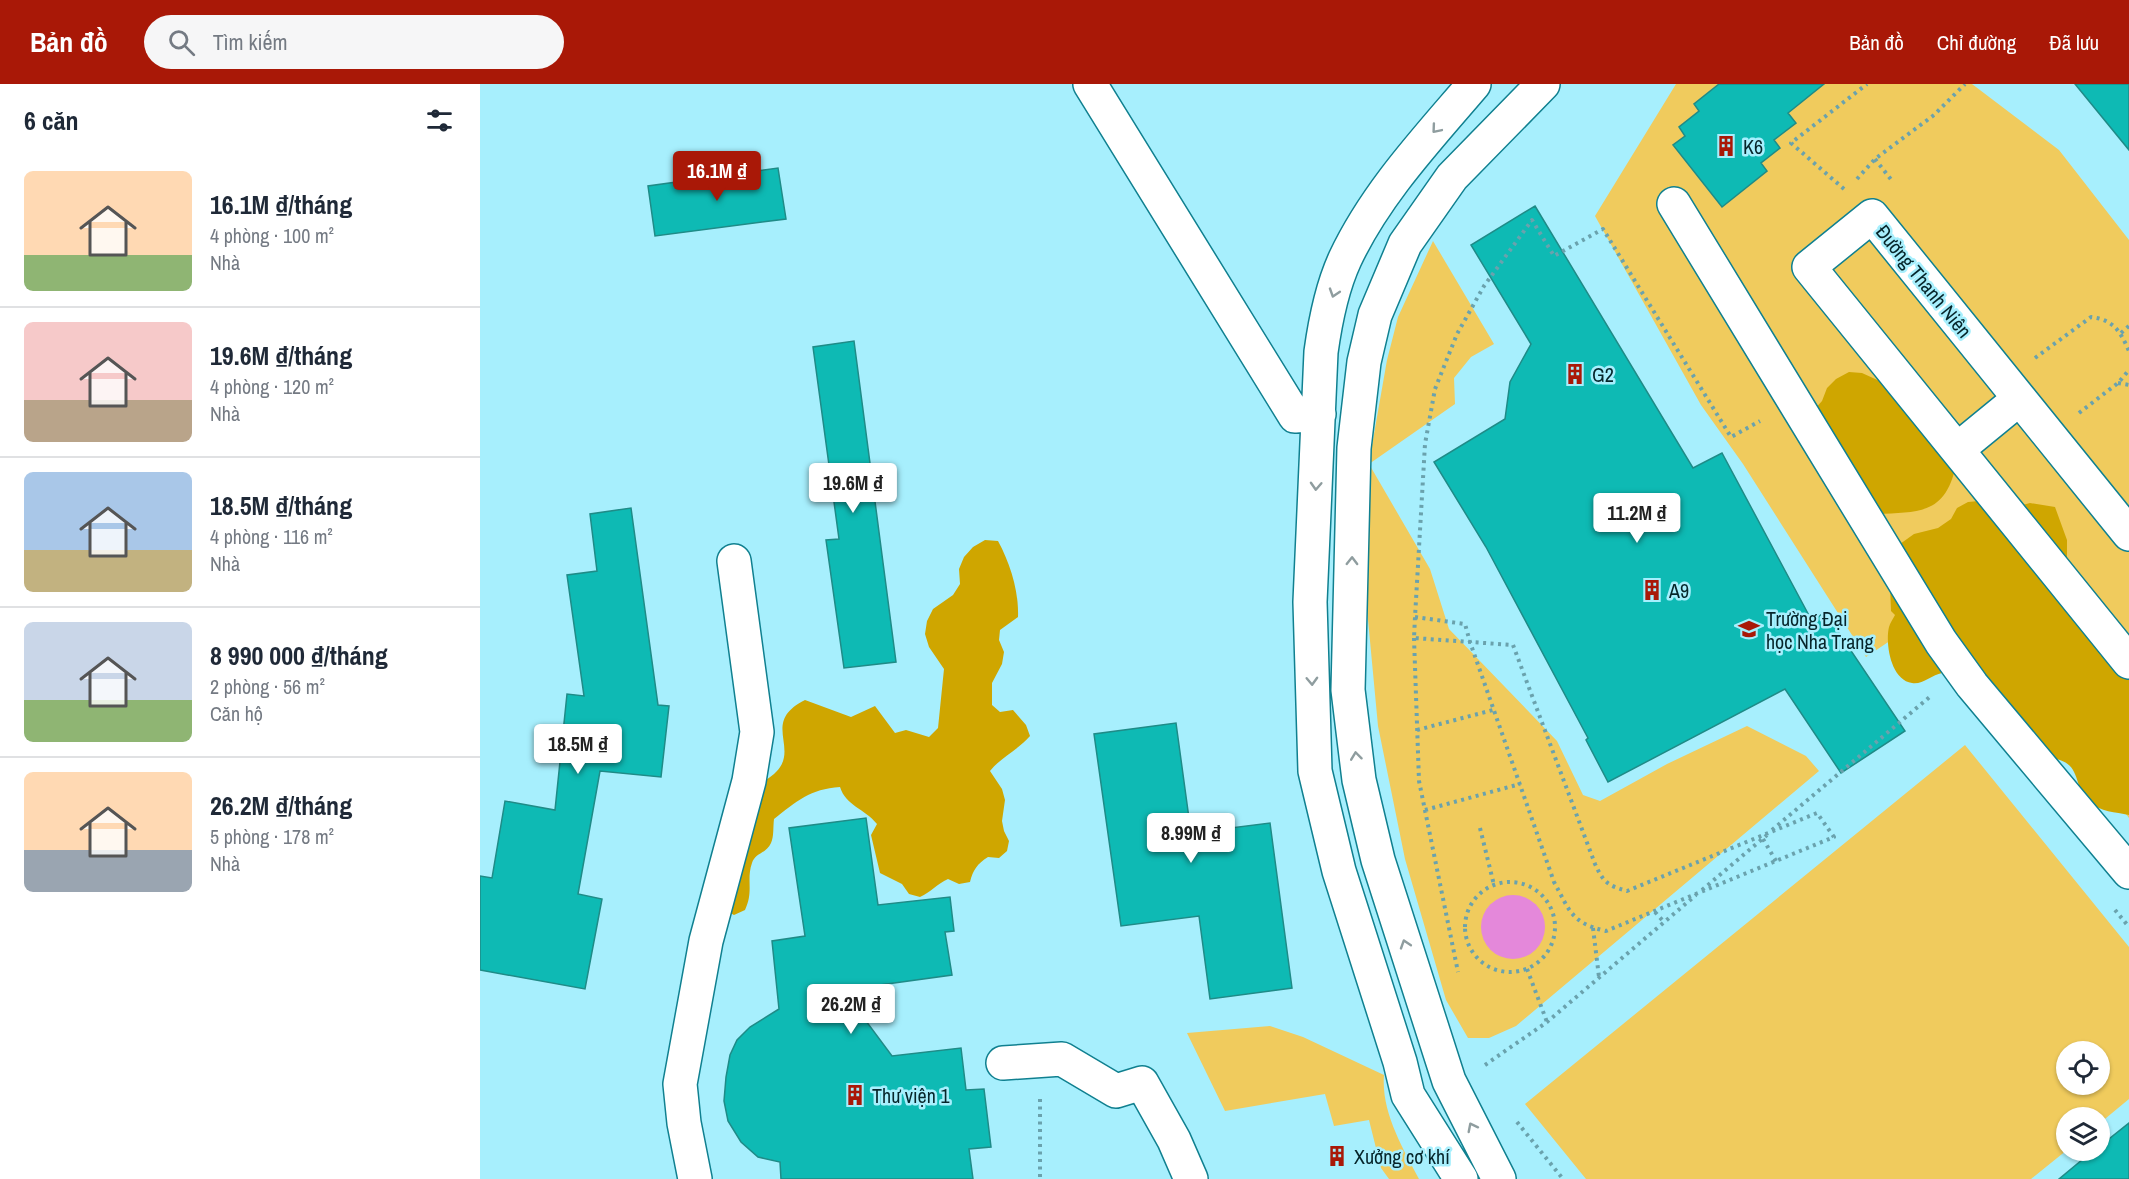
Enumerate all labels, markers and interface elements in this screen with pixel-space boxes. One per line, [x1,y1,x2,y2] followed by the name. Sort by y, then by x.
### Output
[144,15,564,69] search box
[30,23,108,61] text: Bản đồ
[165,26,198,59] icon: search
[213,27,288,57] text: Tìm kiếm
[1849,28,1904,57] text: Bản đồ
[1937,28,2016,57] text: Chỉ đường
[2049,28,2099,57] text: Đã lưu
[24,103,79,138] text: 6 căn
[423,104,456,137] icon: filters
[1432,122,1443,133] one-way arrow
[1743,133,1763,160] place label: K6
[1714,134,1738,158] building icon: K6
[662,151,772,202] pin: 16.1M ₫
[687,157,747,184] text: 16.1M ₫
[210,187,352,222] text: 16.1M ₫/tháng
[72,195,144,267] icon: home
[1870,219,1978,343] street label: Đường Thanh Niên
[210,222,334,249] text: 4 phòng · 100 m²
[210,249,240,276] text: Nhà
[1329,287,1342,298] one-way arrow
[210,338,352,373] text: 19.6M ₫/tháng
[72,346,144,418] icon: home
[1592,361,1614,388] place label: G2
[1563,362,1587,386] building icon: G2
[210,373,334,400] text: 4 phòng · 120 m²
[210,400,240,427] text: Nhà
[798,463,908,514] pin: 19.6M ₫
[823,469,883,496] text: 19.6M ₫
[1309,482,1322,491] one-way arrow
[210,488,352,523] text: 18.5M ₫/tháng
[1582,493,1692,544] pin: 11.2M ₫
[72,496,144,568] icon: home
[1607,499,1667,526] text: 11.2M ₫
[210,523,333,550] text: 4 phòng · 116 m²
[210,550,240,577] text: Nhà
[1346,557,1358,566] one-way arrow
[1668,577,1689,604] place label: A9
[1640,578,1664,602] building icon: A9
[1766,605,1874,655] place label: Trường Đại học Nha Trang
[1737,617,1761,641] school or university icon: Trường Đại học Nha Trang
[210,638,388,673] text: 8 990 000 ₫/tháng
[72,646,144,718] icon: home
[210,673,325,700] text: 2 phòng · 56 m²
[1306,677,1319,686] one-way arrow
[210,700,263,727] text: Căn hộ
[523,724,633,775] pin: 18.5M ₫
[548,730,608,757] text: 18.5M ₫
[1351,751,1363,760] one-way arrow
[210,788,352,823] text: 26.2M ₫/tháng
[72,796,144,868] icon: home
[1136,813,1246,864] pin: 8.99M ₫
[1161,819,1221,846] text: 8.99M ₫
[210,823,334,850] text: 5 phòng · 178 m²
[210,850,240,877] text: Nhà
[1400,939,1412,950] one-way arrow
[796,984,906,1035] pin: 26.2M ₫
[821,990,881,1017] text: 26.2M ₫
[2056,1041,2110,1161] map controls
[2056,1041,2110,1095] button: locate
[872,1082,950,1109] place label: Thư viện 1
[843,1083,867,1107] building icon: Thư viện 1
[2056,1107,2110,1161] button: layers
[1468,1123,1479,1133] one-way arrow
[1354,1143,1450,1170] place label: Xưởng cơ khí
[1325,1144,1349,1168] building icon: Xưởng cơ khí

